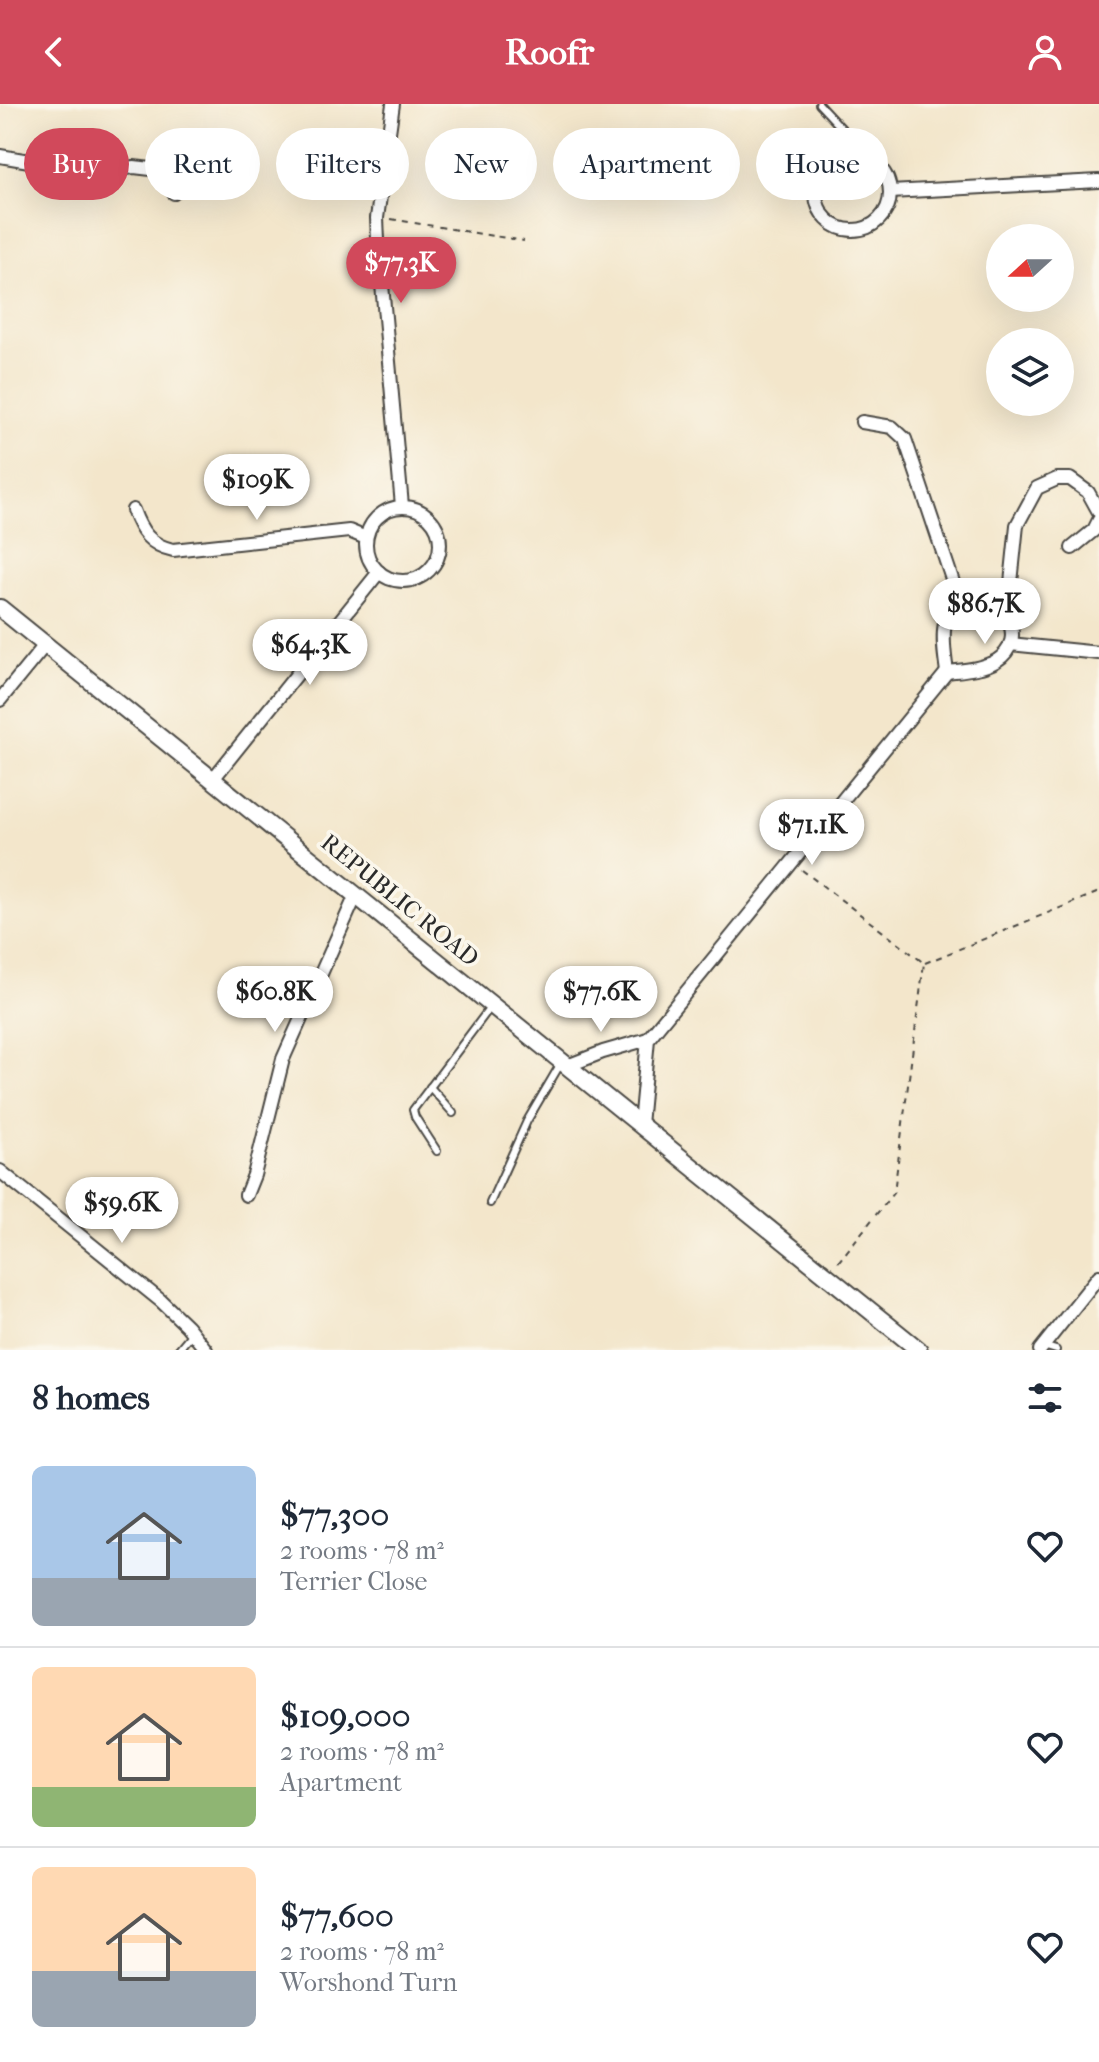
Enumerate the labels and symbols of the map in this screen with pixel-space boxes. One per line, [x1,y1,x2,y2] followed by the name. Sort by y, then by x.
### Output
[986,224,1074,312] north arrow
[336,237,466,305] pin: $77.3K
[201,454,313,522] pin: $109K
[920,578,1050,646] pin: $86.7K
[245,619,375,687] pin: $64.3K
[747,799,877,867] pin: $71.1K
[316,828,484,972] street label: REPUBLIC ROAD
[210,966,340,1034] pin: $60.8K
[536,966,666,1034] pin: $77.6K
[57,1177,187,1245] pin: $59.6K

